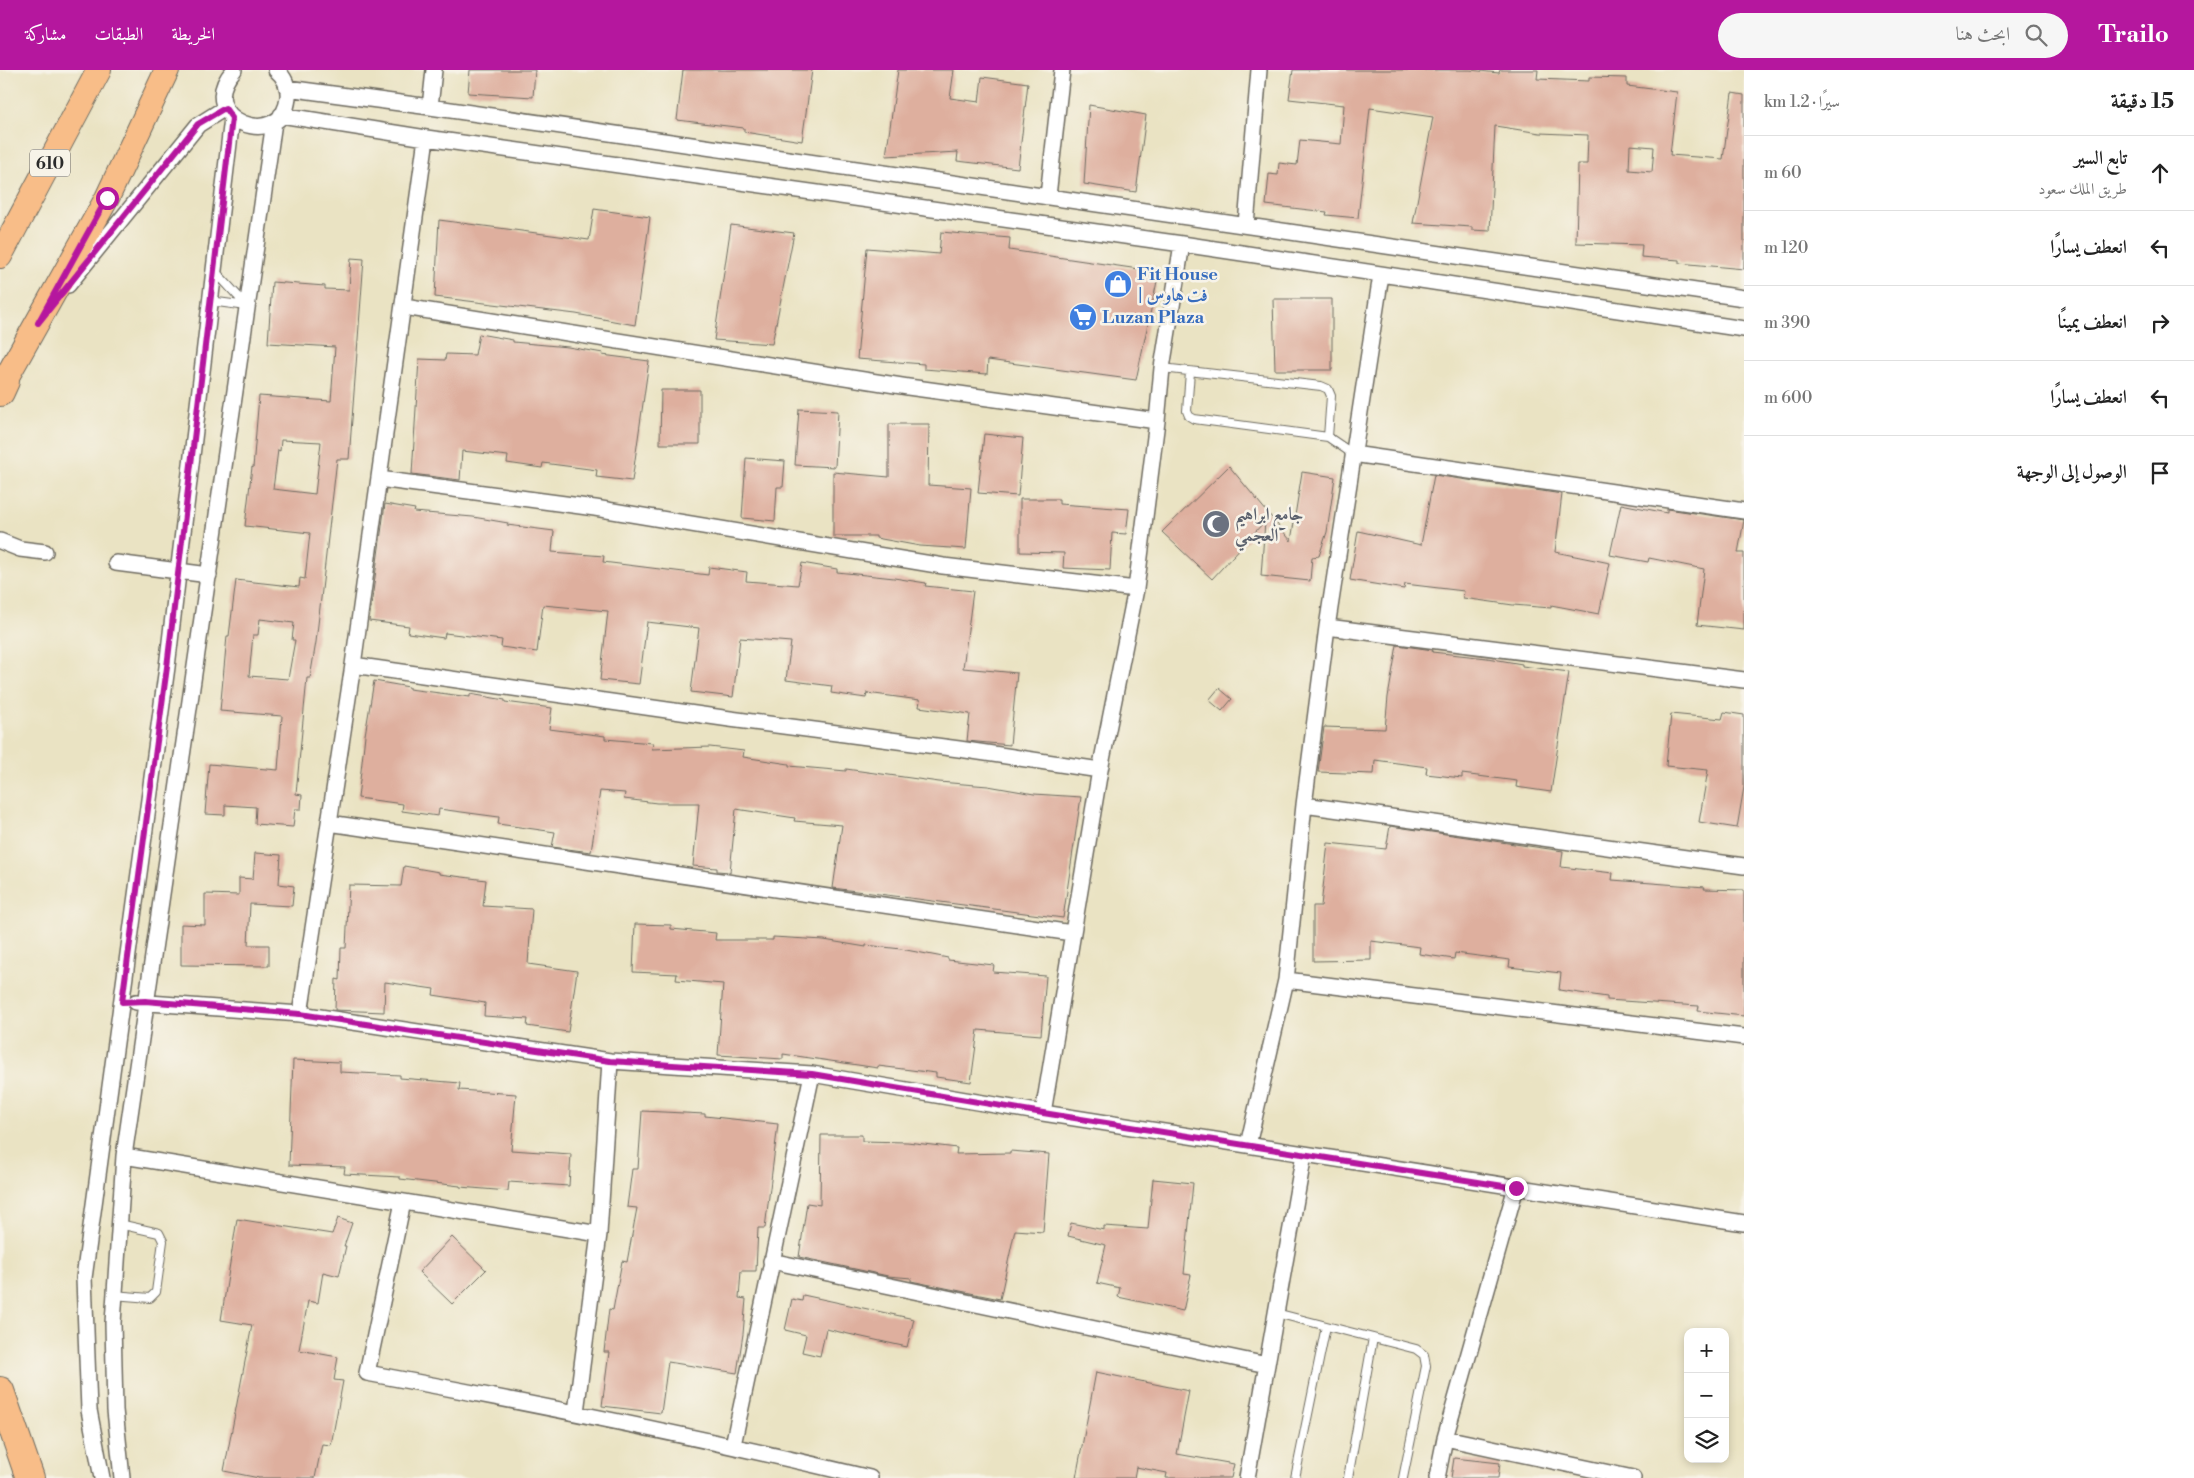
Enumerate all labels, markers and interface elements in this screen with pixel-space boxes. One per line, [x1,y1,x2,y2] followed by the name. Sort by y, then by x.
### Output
[1718,13,2068,58] search box
[2098,20,2169,50] text: Trailo
[2022,21,2050,49] icon: search
[1956,22,2010,46] text: ابحث هنا
[25,23,66,46] text: مشاركة
[94,23,143,46] text: الطبقات
[171,23,215,46] text: الخريطة
[2111,89,2174,115] text: 15 دقيقة
[1764,92,1840,112] text: سيرًا · 1.2 km
[2074,146,2127,170] text: تابع السير
[30,150,70,176] road number: 610
[2146,159,2174,187] icon: ahead
[1764,163,1802,183] text: 60 m
[2038,179,2127,199] text: طريق الملك سعود
[96,187,119,210] route start
[2146,234,2174,262] icon: left
[2050,235,2127,259] text: انعطف يسارًا
[1764,238,1808,258] text: 120 m
[1137,263,1218,307] place label: Fit House | فت هاوس
[1103,269,1133,299] shop icon: Fit House | فت هاوس
[1068,302,1098,332] supermarket icon: Luzan Plaza
[1102,306,1205,329] place label: Luzan Plaza
[2146,309,2174,337] icon: right
[2058,310,2127,334] text: انعطف يمينًا
[1764,313,1810,333] text: 390 m
[2146,384,2174,412] icon: left
[2050,385,2127,409] text: انعطف يسارًا
[1764,388,1812,408] text: 600 m
[2146,459,2174,487] icon: arrive
[2017,460,2127,484] text: الوصول إلى الوجهة
[1235,503,1304,552] place label: جامع ابراهيم العجمي
[1201,509,1231,539] mosque icon: جامع ابراهيم العجمي
[1505,1177,1528,1200] route end
[1684,1328,1729,1463] map controls
[1684,1328,1729,1373] button: +
[1684,1373,1729,1418] button: −
[1684,1418,1729,1463] button: layers

